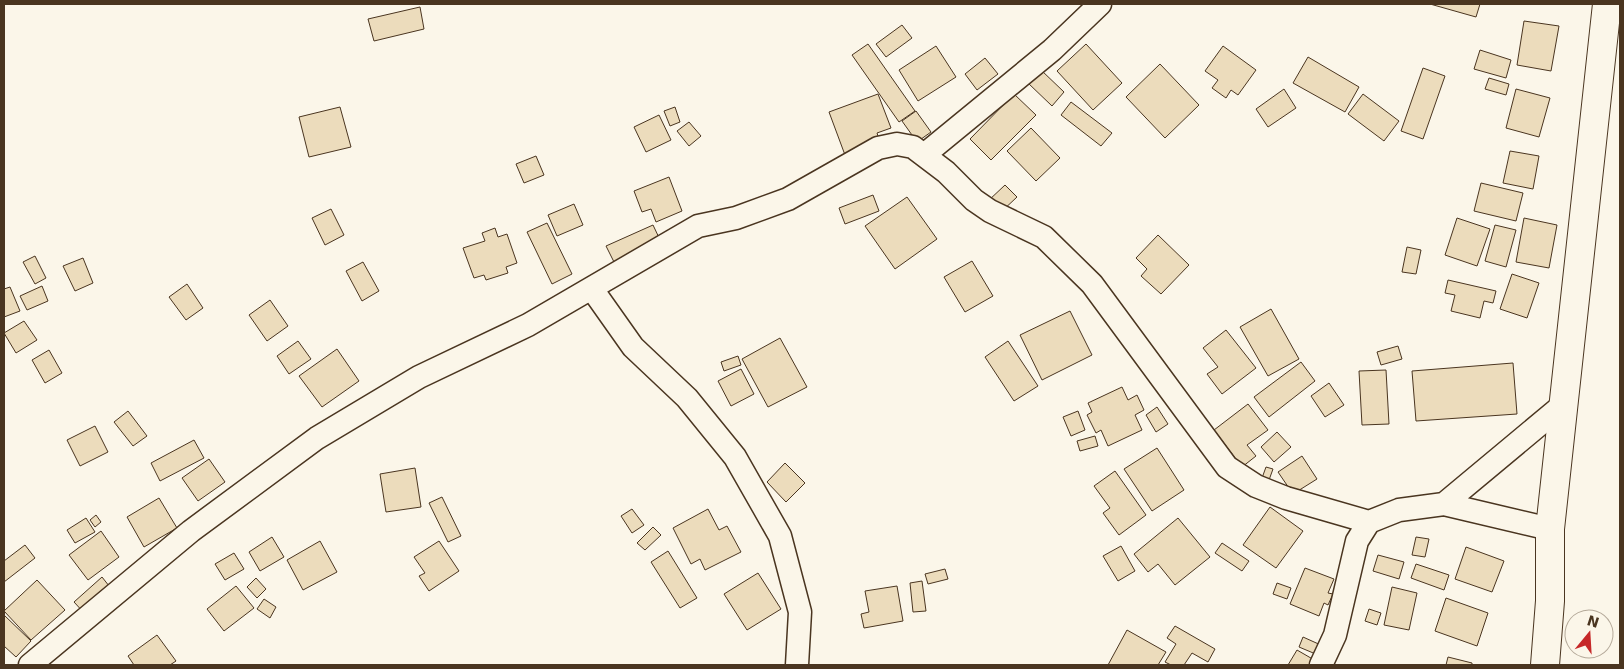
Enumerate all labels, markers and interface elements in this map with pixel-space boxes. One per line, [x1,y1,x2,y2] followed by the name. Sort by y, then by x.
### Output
[1564,609,1614,659] north arrow
[1585,612,1601,631] text: N

